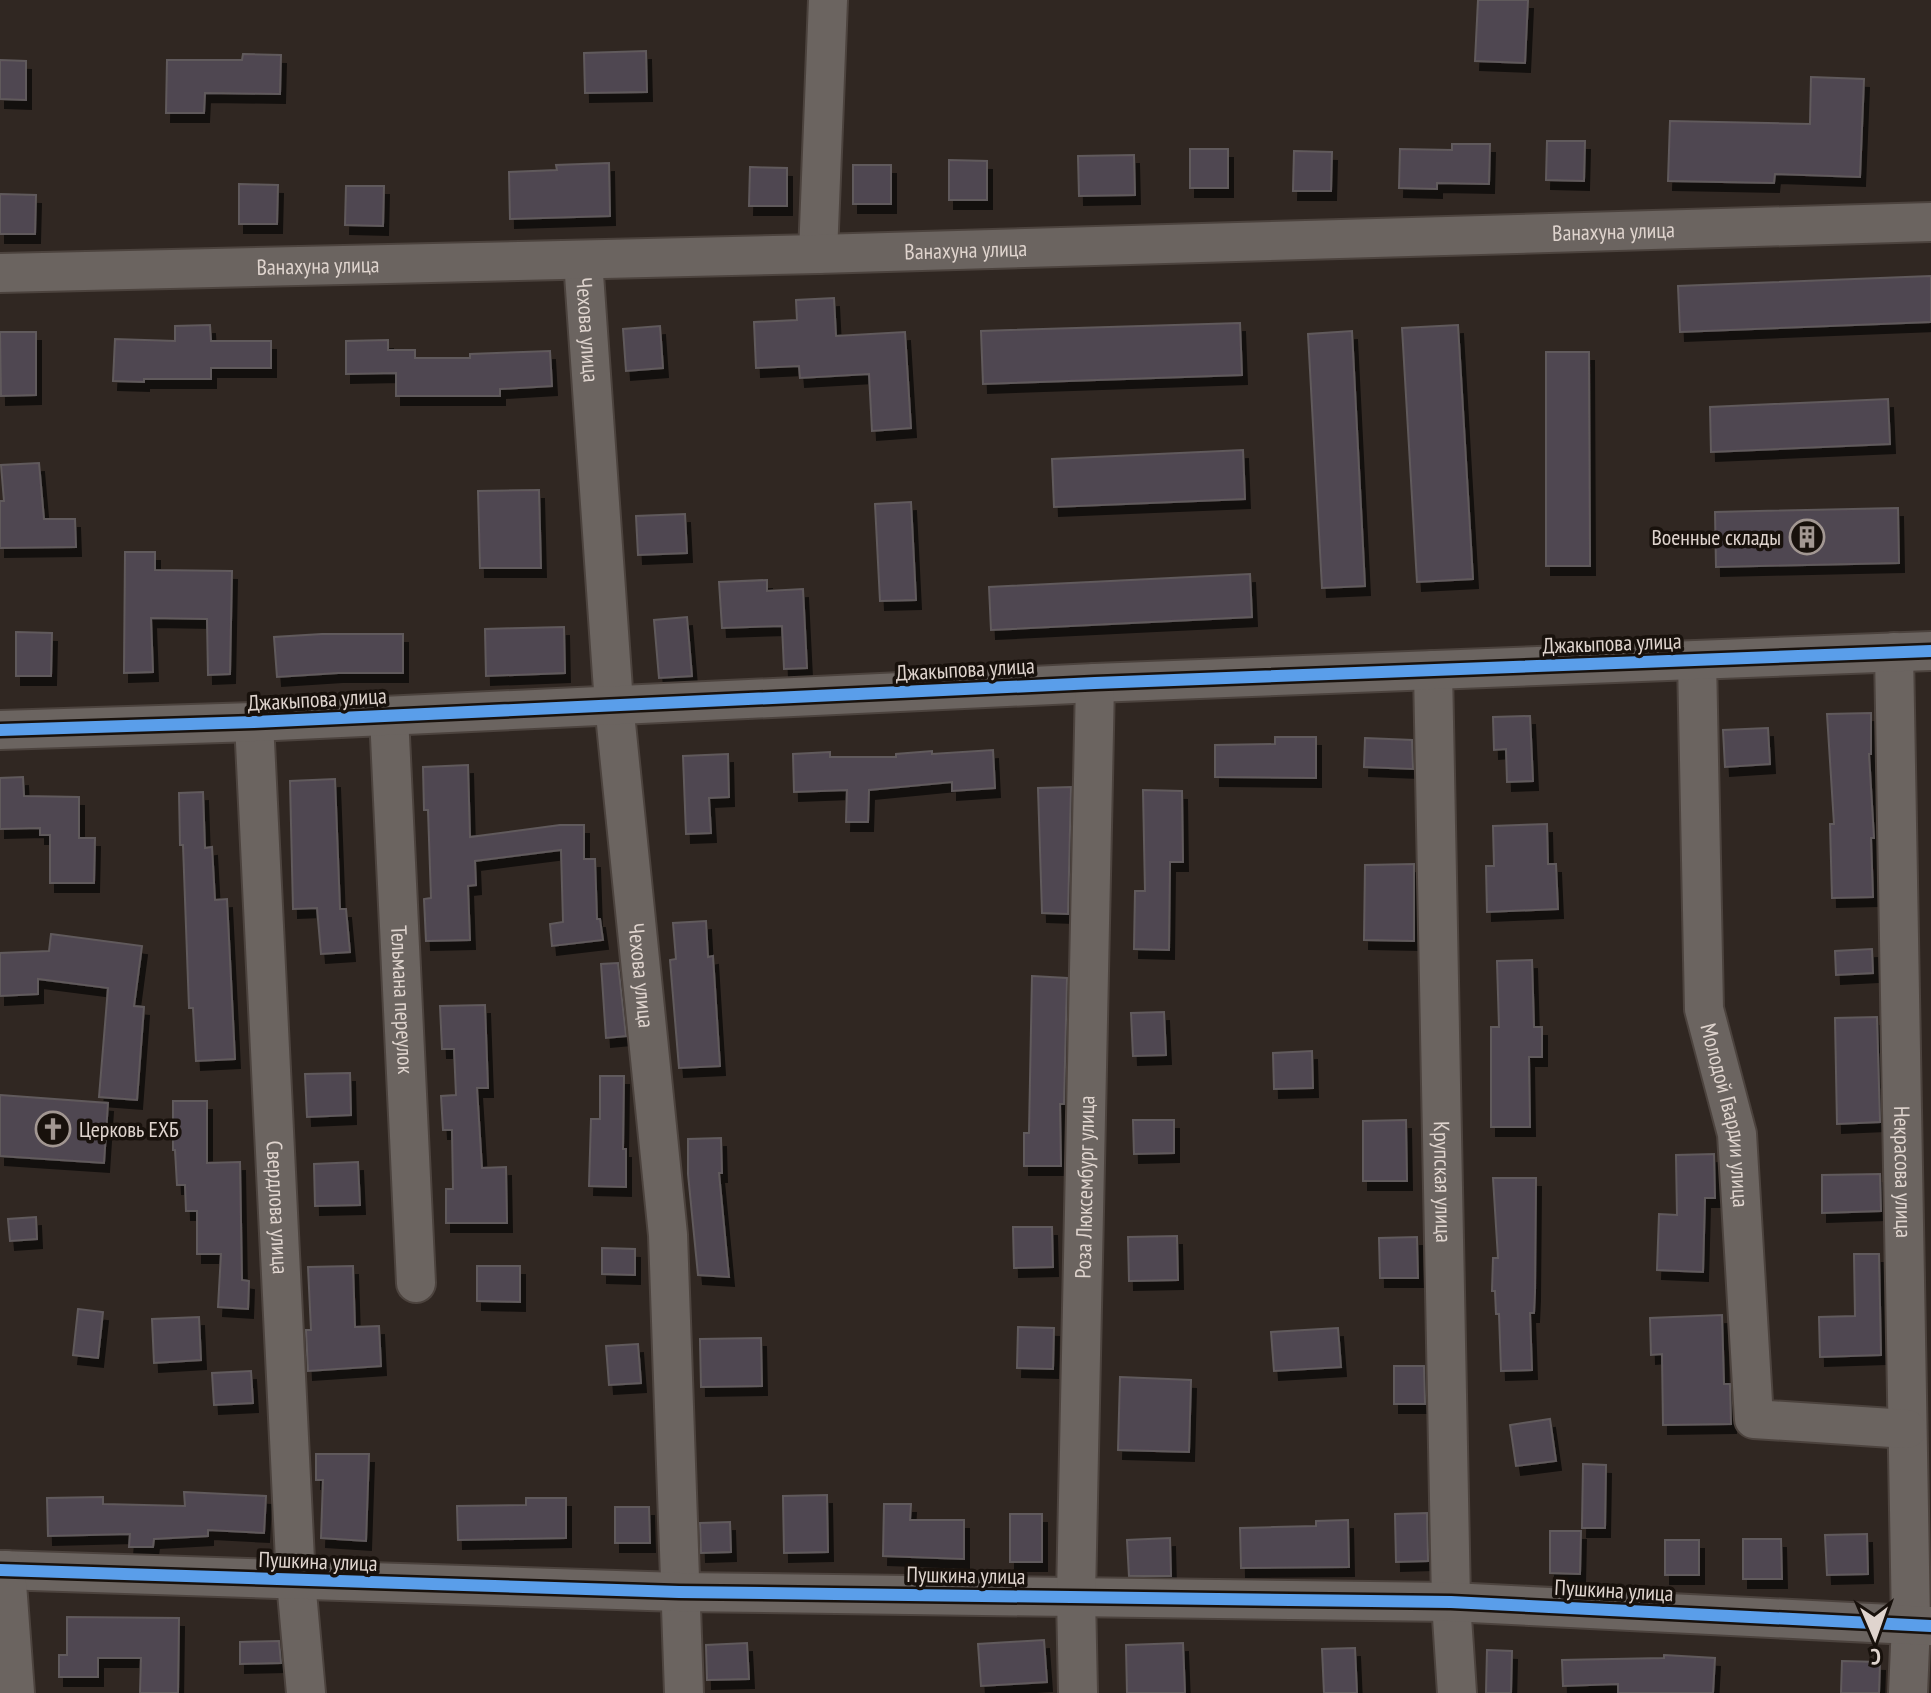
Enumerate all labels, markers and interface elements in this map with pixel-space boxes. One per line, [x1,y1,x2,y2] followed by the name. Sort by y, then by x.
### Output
[1552,215,1675,247] street label: Ванахуна улица
[904,234,1028,266] street label: Ванахуна улица
[256,250,380,281] street label: Ванахуна улица
[570,276,606,383] street label: Чехова улица
[1788,518,1826,556] building icon: Военные склады
[1651,523,1781,551] place label: Военные склады
[1542,627,1682,659] street label: Джакыпова улица
[895,651,1035,687] street label: Джакыпова улица
[247,681,387,717] street label: Джакыпова улица
[622,922,661,1029] street label: Чехова улица
[385,925,420,1075] street label: Тельмана переулок
[1694,1020,1755,1208] street label: Молодой Гвардии улица
[1069,1095,1100,1279] street label: Роза Люксембург улица
[1888,1106,1918,1238] street label: Некрасова улица
[34,1110,72,1148] church icon: Церковь ЕХБ
[79,1115,179,1143] place label: Церковь ЕХБ
[1428,1121,1458,1243] street label: Крупская улица
[260,1140,295,1275] street label: Свердлова улица
[258,1545,378,1577] street label: Пушкина улица
[906,1560,1026,1590] street label: Пушкина улица
[1554,1573,1674,1607] street label: Пушкина улица
[1835,1597,1915,1677] north arrow
[1870,1643,1881,1671] text: С

